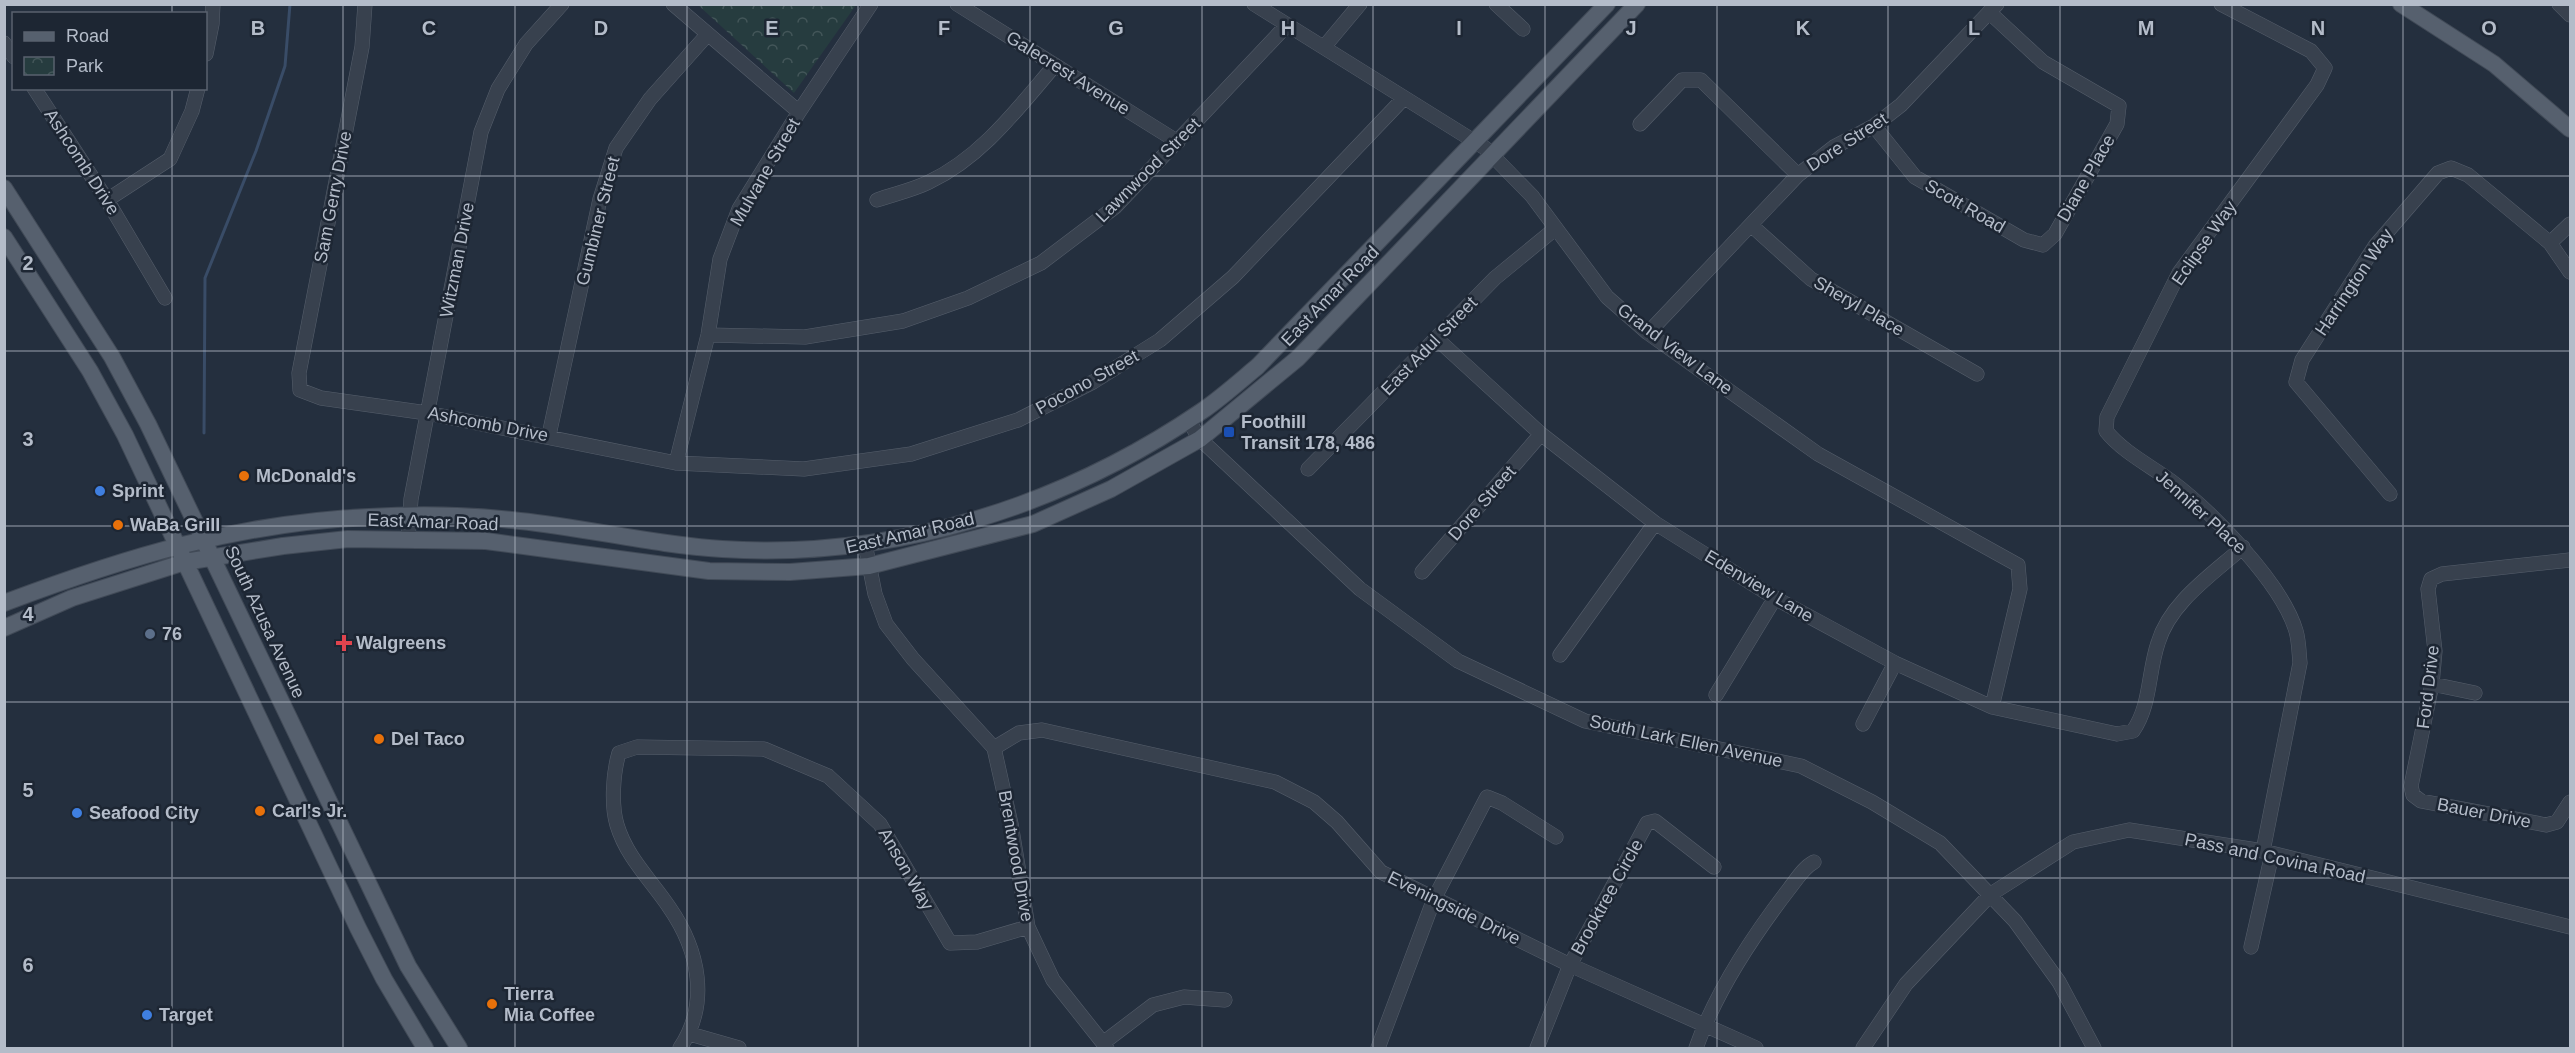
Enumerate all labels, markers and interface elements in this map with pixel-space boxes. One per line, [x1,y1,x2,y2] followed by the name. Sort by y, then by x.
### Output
[12,12,207,90] legend
[251,17,265,39] text: B
[422,17,436,39] text: C
[594,17,608,39] text: D
[765,17,779,39] text: E
[938,17,950,39] text: F
[1281,17,1295,39] text: H
[1456,17,1462,39] text: I
[1625,17,1637,39] text: J
[1796,17,1811,39] text: K
[1968,17,1980,39] text: L
[2138,17,2154,39] text: M
[2311,17,2325,39] text: N
[2481,17,2497,39] text: O
[66,26,109,46] text: Road
[1002,26,1134,120] street label: Galecrest Avenue
[66,56,104,76] text: Park
[40,105,124,219] street label: Ashcomb Drive
[1803,109,1891,175] street label: Dore Street
[1092,114,1204,226] street label: Lawnwood Street
[726,115,804,229] street label: Mulvane Street
[310,129,356,265] street label: Sam Gerry Drive
[2053,131,2119,225] street label: Diane Place
[572,155,624,287] street label: Gumbiner Street
[1921,175,2009,237] street label: Scott Road
[2168,197,2240,289] street label: Eclipse Way
[436,201,478,319] street label: Witzman Drive
[2311,225,2397,339] street label: Harrington Way
[1277,242,1383,350] street label: East Amar Road
[22,252,34,274] text: 2
[1810,272,1908,340] street label: Sheryl Place
[1377,293,1481,399] street label: East Adul Street
[1614,299,1736,399] street label: Grand View Lane
[1032,346,1142,418] street label: Pocono Street
[426,403,550,445] street label: Ashcomb Drive
[1241,412,1375,453] place label: Foothill Transit 178, 486
[1222,425,1236,439] marker: Foothill Transit 178, 486
[22,428,34,450] text: 3
[1444,462,1520,544] street label: Dore Street
[256,466,356,486] place label: McDonald's
[2152,466,2250,558] street label: Jennifer Place
[237,469,251,483] marker: McDonald's
[112,481,164,501] place label: Sprint
[93,484,107,498] marker: Sprint
[844,509,976,557] street label: East Amar Road
[367,510,499,534] street label: East Amar Road
[130,515,220,535] place label: WaBa Grill
[111,518,125,532] marker: WaBa Grill
[221,543,309,701] street label: South Azusa Avenue
[1701,546,1817,626] street label: Edenview Lane
[22,603,34,625] text: 4
[162,624,182,644] place label: 76
[143,627,157,641] marker: 76
[356,633,446,653] place label: Walgreens
[337,636,351,650] marker: Walgreens
[2413,644,2443,730] street label: Ford Drive
[1588,711,1784,771] street label: South Lark Ellen Avenue
[391,729,465,749] place label: Del Taco
[372,732,386,746] marker: Del Taco
[22,779,34,801] text: 5
[995,789,1037,923] street label: Brentwood Drive
[2435,794,2533,832] street label: Bauer Drive
[272,801,347,821] place label: Carl's Jr.
[89,803,199,823] place label: Seafood City
[253,804,267,818] marker: Carl's Jr.
[70,806,84,820] marker: Seafood City
[874,824,938,914] street label: Anson Way
[2183,829,2367,887] street label: Pass and Covina Road
[1567,836,1647,958] street label: Brooktree Circle
[1384,867,1524,949] street label: Eveningside Drive
[22,954,34,976] text: 6
[504,984,595,1025] place label: Tierra Mia Coffee
[485,997,499,1011] marker: Tierra Mia Coffee
[159,1005,213,1025] place label: Target
[140,1008,154,1022] marker: Target

